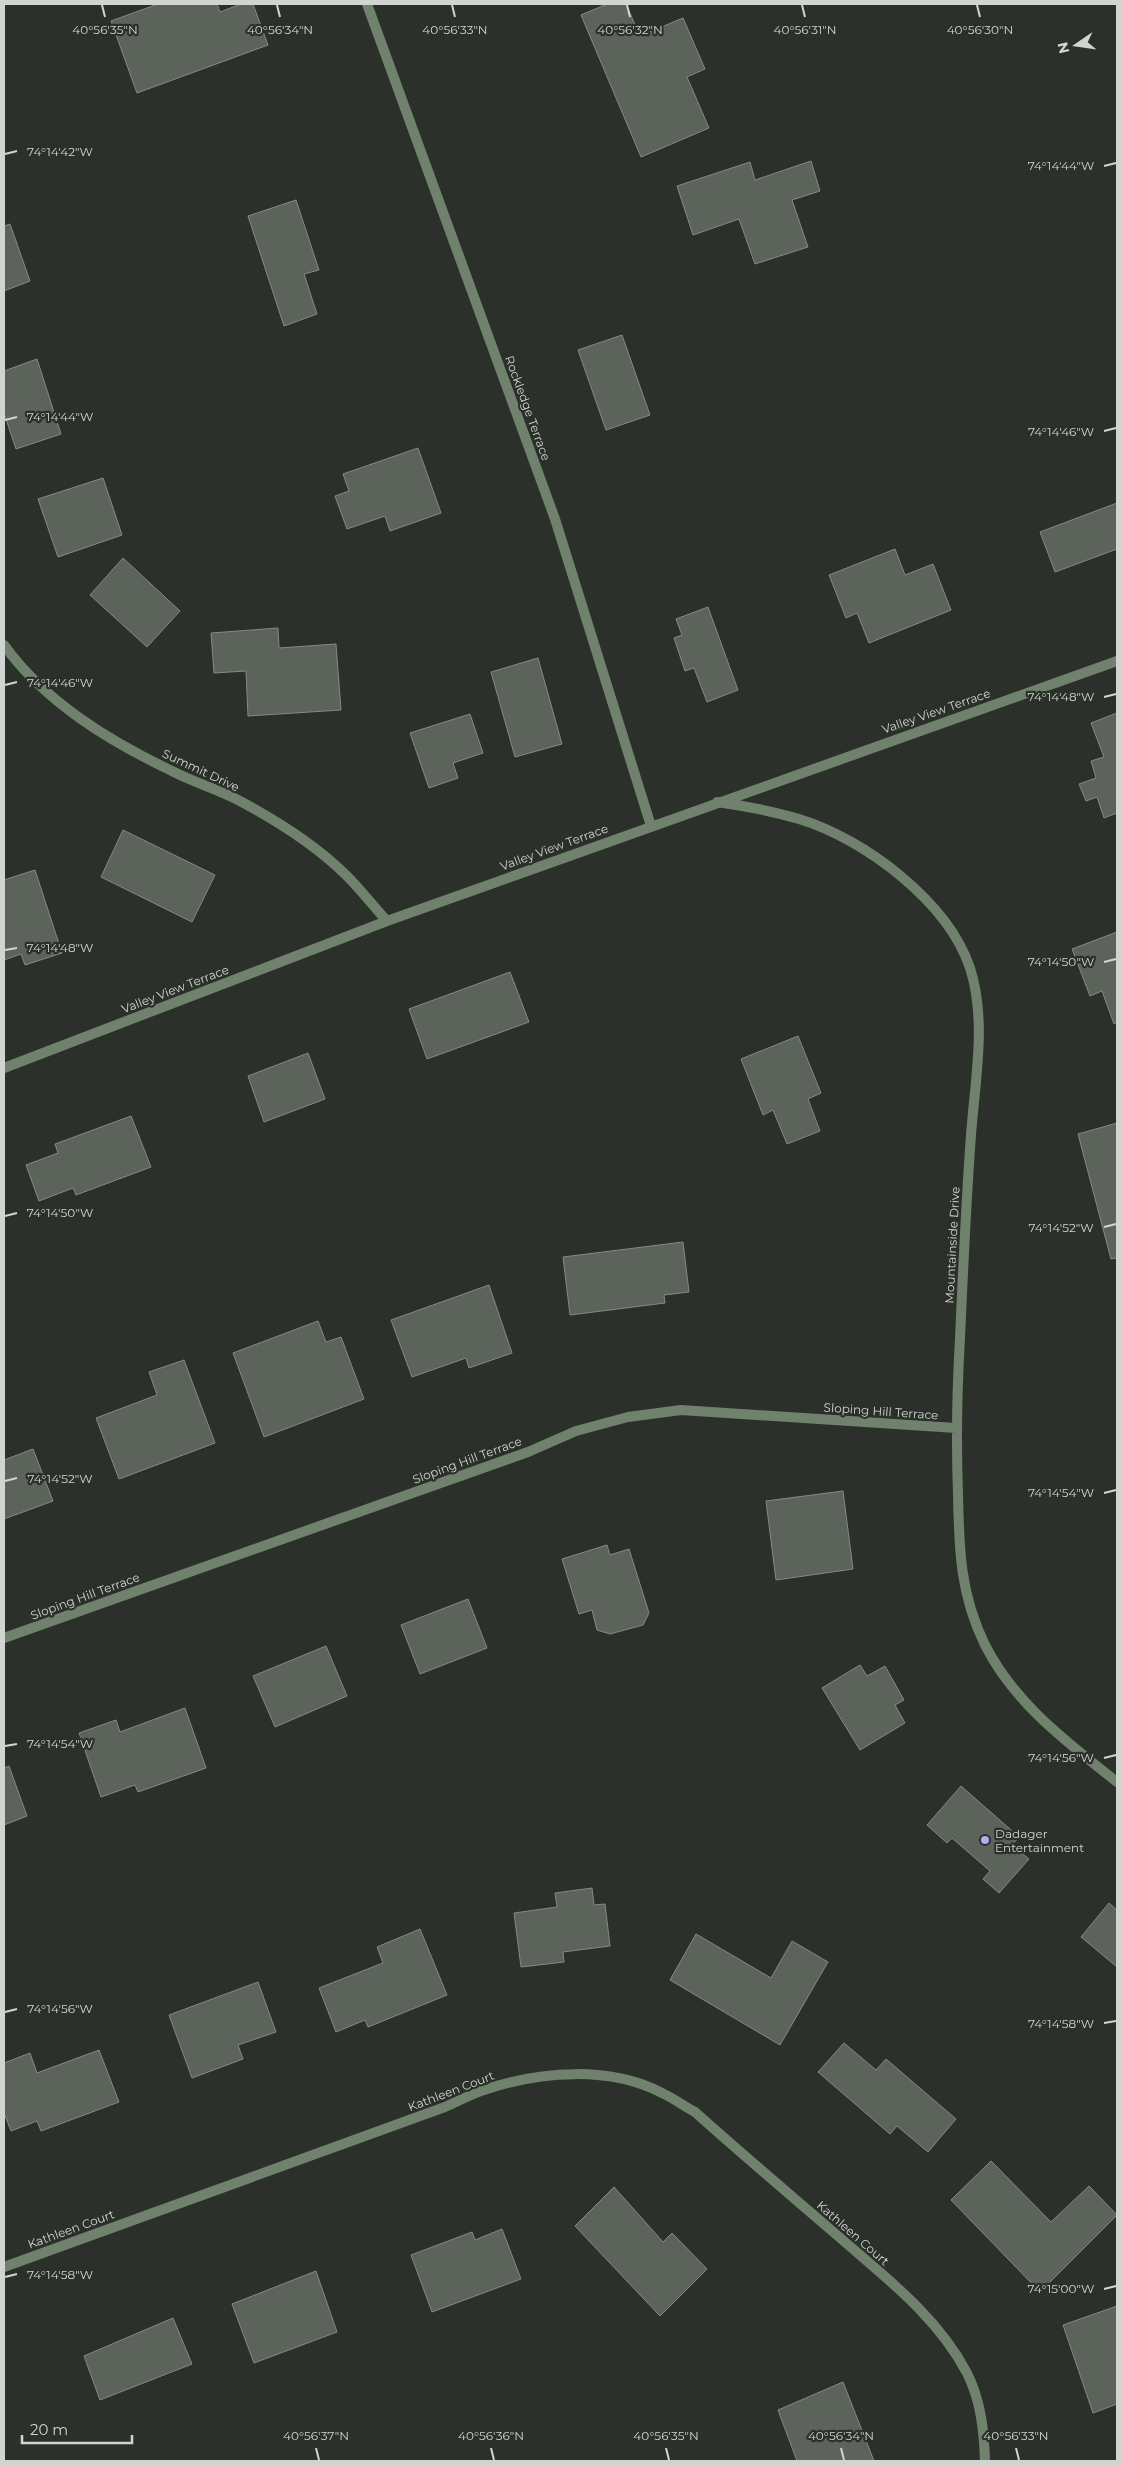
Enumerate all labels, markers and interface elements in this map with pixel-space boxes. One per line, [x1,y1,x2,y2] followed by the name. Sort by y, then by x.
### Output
[1051,20,1101,70] north arrow
[72,22,138,37] text: 40°56'35"N
[247,22,313,37] text: 40°56'34"N
[422,22,488,37] text: 40°56'33"N
[597,22,663,37] text: 40°56'32"N
[774,22,837,37] text: 40°56'31"N
[947,22,1013,37] text: 40°56'30"N
[1053,40,1073,55] text: N
[27,144,93,159] text: 74°14'42"W
[1028,158,1094,173] text: 74°14'44"W
[502,353,554,463] street label: Rockledge Terrace
[27,409,93,424] text: 74°14'44"W
[1028,424,1094,439] text: 74°14'46"W
[27,675,93,690] text: 74°14'46"W
[880,685,992,737] street label: Valley View Terrace
[1028,689,1094,704] text: 74°14'48"W
[160,746,242,794] street label: Summit Drive
[498,820,610,874] street label: Valley View Terrace
[27,940,93,955] text: 74°14'48"W
[1028,954,1094,969] text: 74°14'50"W
[119,962,231,1016] street label: Valley View Terrace
[941,1186,963,1304] street label: Mountainside Drive
[27,1205,93,1220] text: 74°14'50"W
[1028,1220,1094,1235] text: 74°14'52"W
[823,1400,939,1422] street label: Sloping Hill Terrace
[410,1433,524,1487] street label: Sloping Hill Terrace
[27,1471,93,1486] text: 74°14'52"W
[1028,1485,1094,1500] text: 74°14'54"W
[28,1569,142,1623] street label: Sloping Hill Terrace
[27,1736,93,1751] text: 74°14'54"W
[1028,1750,1094,1765] text: 74°14'56"W
[995,1826,1084,1855] place label: Dadager Entertainment
[979,1834,991,1846] marker: Dadager Entertainment
[27,2001,93,2016] text: 74°14'56"W
[1028,2016,1094,2031] text: 74°14'58"W
[406,2068,496,2114] street label: Kathleen Court
[814,2197,892,2269] street label: Kathleen Court
[26,2206,116,2252] street label: Kathleen Court
[27,2267,93,2282] text: 74°14'58"W
[1028,2281,1094,2296] text: 74°15'00"W
[22,2412,132,2444] scale bar
[30,2420,68,2439] text: 20 m
[283,2428,349,2443] text: 40°56'37"N
[458,2428,524,2443] text: 40°56'36"N
[633,2428,699,2443] text: 40°56'35"N
[808,2428,874,2443] text: 40°56'34"N
[983,2428,1049,2443] text: 40°56'33"N

